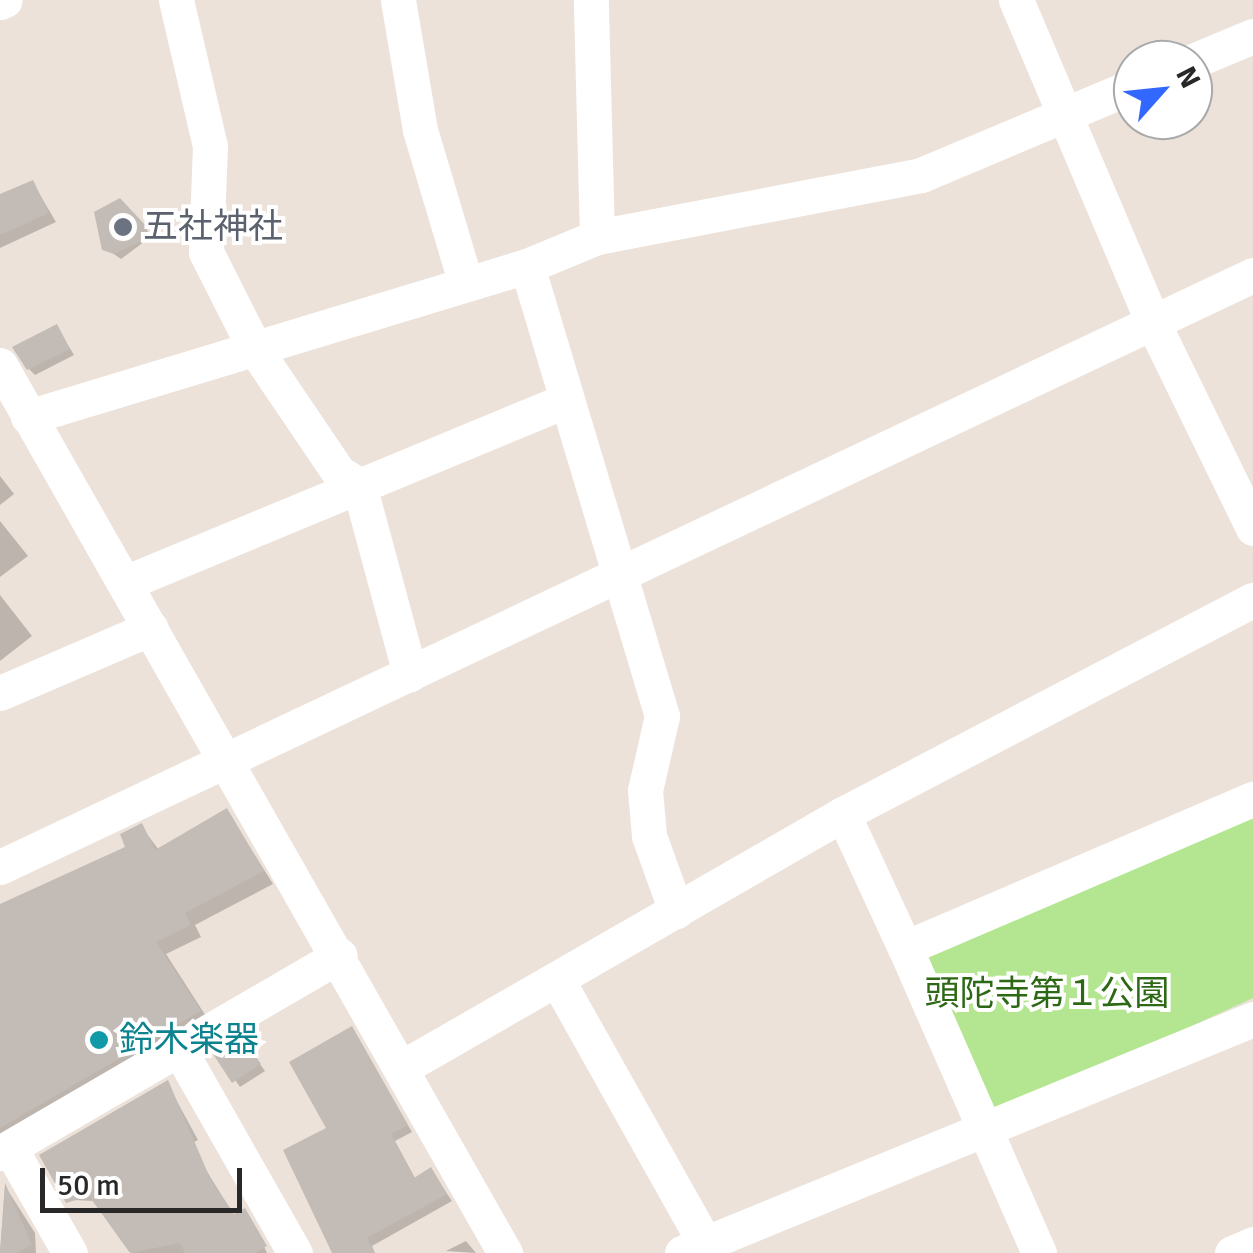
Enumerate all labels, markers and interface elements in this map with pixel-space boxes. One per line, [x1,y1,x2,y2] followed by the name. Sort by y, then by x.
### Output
[1113,40,1213,140] north arrow
[1168,61,1208,94] text: N
[143,206,283,248] place label: 五社神社
[112,216,134,238] marker: 五社神社
[925,973,1169,1015] park label: 頭陀寺第１公園
[119,1019,259,1061] place label: 鈴木楽器
[88,1029,110,1051] marker: 鈴木楽器
[45,1148,248,1210] scale bar
[57,1167,120,1204] text: 50 m

